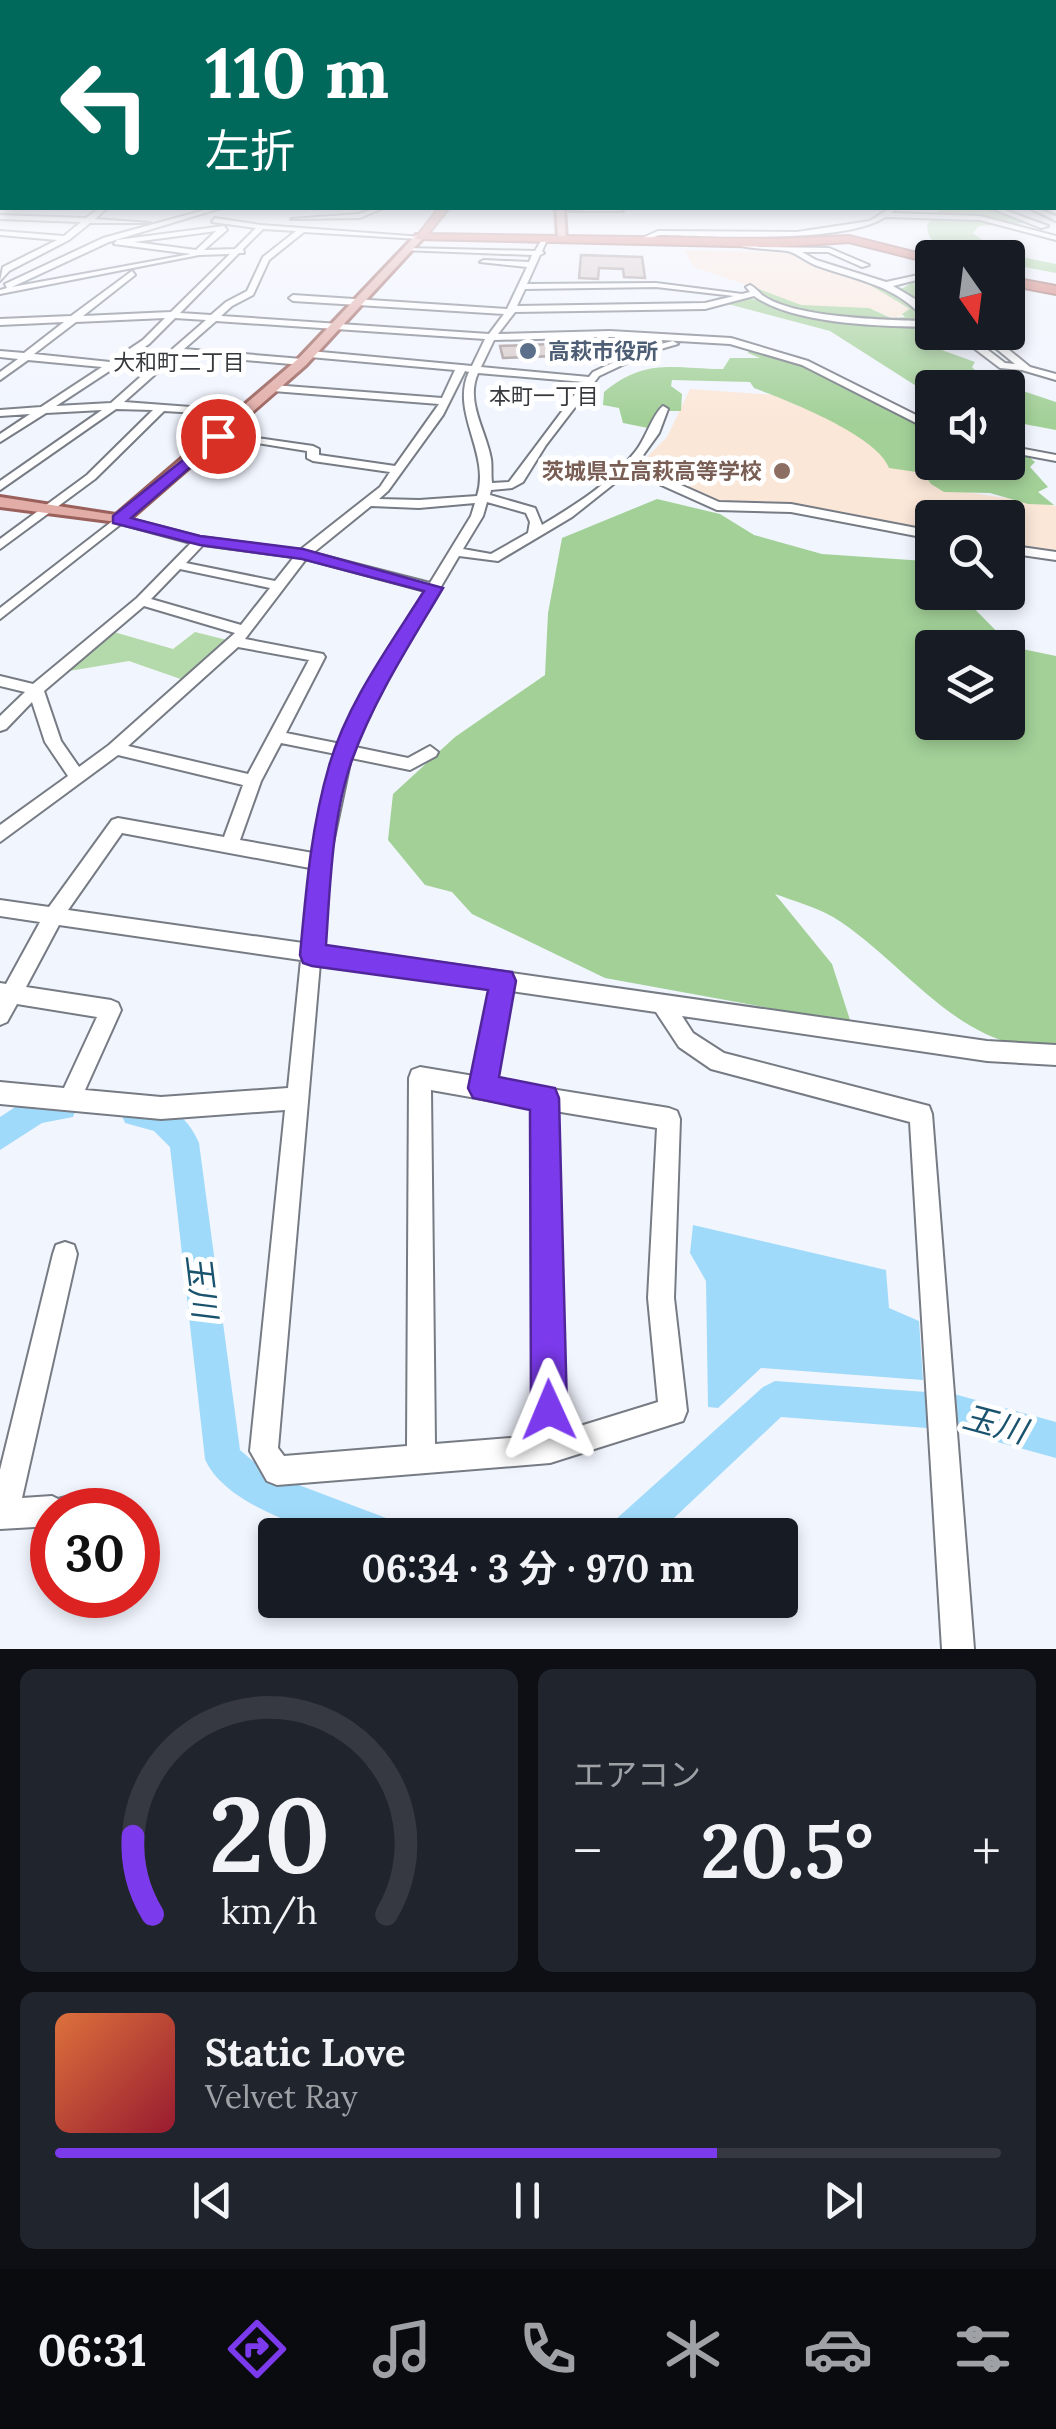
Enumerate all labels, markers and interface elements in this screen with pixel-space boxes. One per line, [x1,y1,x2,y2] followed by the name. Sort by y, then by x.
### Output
[205,28,389,117] text: 110 m
[40,40,170,170] icon: left
[205,122,295,179] text: 左折
[915,240,1025,350] north arrow
[915,240,1025,740] map controls
[548,337,658,365] place label: 高萩市役所
[517,340,539,362] marker: 高萩市役所
[113,348,245,376] district label: 大和町二丁目
[915,370,1025,480] button: sound
[489,382,599,410] district label: 本町一丁目
[176,394,261,479] pin
[191,409,246,464] icon: arrive
[542,457,762,485] place label: 茨城県立高萩高等学校
[771,460,793,482] marker: 茨城県立高萩高等学校
[915,500,1025,610] button: search
[915,630,1025,740] button: layers
[178,1252,227,1323] water label: 玉川
[497,1358,601,1462] position arrow
[959,1396,1034,1453] water label: 玉川
[30,1488,160,1618] speed limit sign: 30
[362,1544,694,1592] text: 06:34 · 3 分 · 970 m
[573,1754,701,1795] text: エアコン
[208,1767,330,1900] text: 20
[700,1803,874,1899] text: 20.5°
[573,1816,602,1886] text: −
[972,1816,1001,1886] text: +
[221,1888,317,1934] text: km/h
[205,2028,405,2076] text: Static Love
[205,2076,358,2117] text: Velvet Ray
[185,2173,240,2228] icon: previous
[500,2173,555,2228] icon: pause
[816,2173,871,2228] icon: next
[222,2314,292,2384] icon: directions
[367,2314,437,2384] icon: music
[513,2314,583,2384] icon: phone
[658,2314,728,2384] icon: climate
[803,2314,873,2384] icon: car
[948,2314,1018,2384] icon: filters
[38,2321,147,2378] text: 06:31

